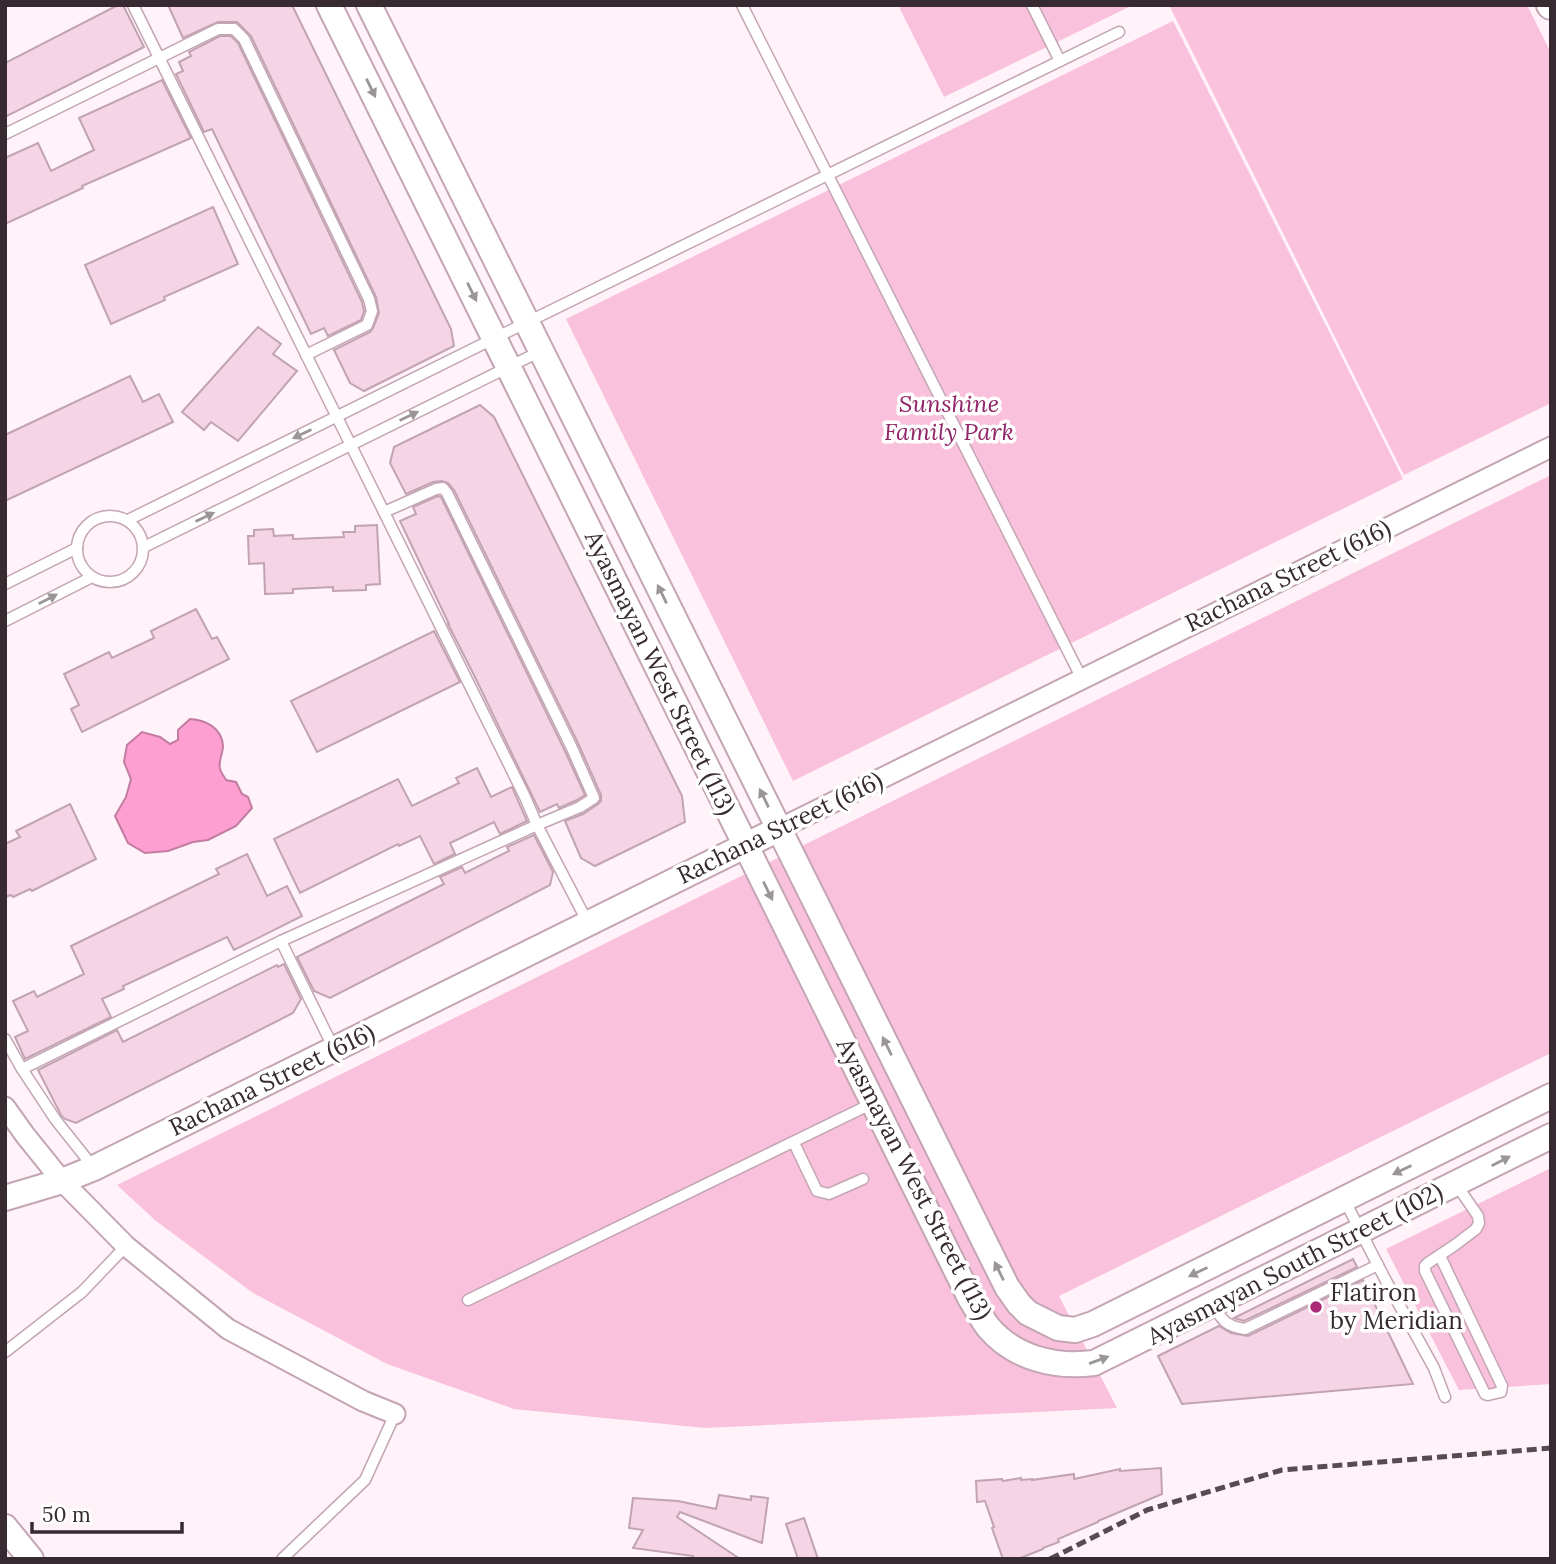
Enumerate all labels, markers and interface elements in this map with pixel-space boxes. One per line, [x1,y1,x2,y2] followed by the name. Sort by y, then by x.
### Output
[365,78,376,98] one-way arrow
[466,282,477,302] one-way arrow
[884,388,1014,447] park label: Sunshine Family Park
[399,410,419,422] one-way arrow
[292,428,312,440] one-way arrow
[195,511,215,522] one-way arrow
[1180,512,1396,639] street label: Rachana Street (616)
[578,525,743,820] street label: Ayasmayan West Street (113)
[657,584,669,604] one-way arrow
[39,593,59,605] one-way arrow
[672,764,888,891] street label: Rachana Street (616)
[758,788,769,808] one-way arrow
[763,881,774,901] one-way arrow
[164,1016,380,1143] street label: Rachana Street (616)
[829,1032,999,1325] street label: Ayasmayan West Street (113)
[881,1036,893,1056] one-way arrow
[1491,1156,1511,1167] one-way arrow
[1392,1165,1412,1176] one-way arrow
[1141,1175,1448,1352] street label: Ayasmayan South Street (102)
[994,1261,1005,1281] one-way arrow
[1188,1266,1208,1277] one-way arrow
[1330,1277,1463,1336] place label: Flatiron by Meridian
[1308,1299,1324,1315] marker: Flatiron by Meridian
[1089,1354,1110,1365] one-way arrow
[32,1490,182,1534] scale bar
[42,1501,91,1528] text: 50 m

